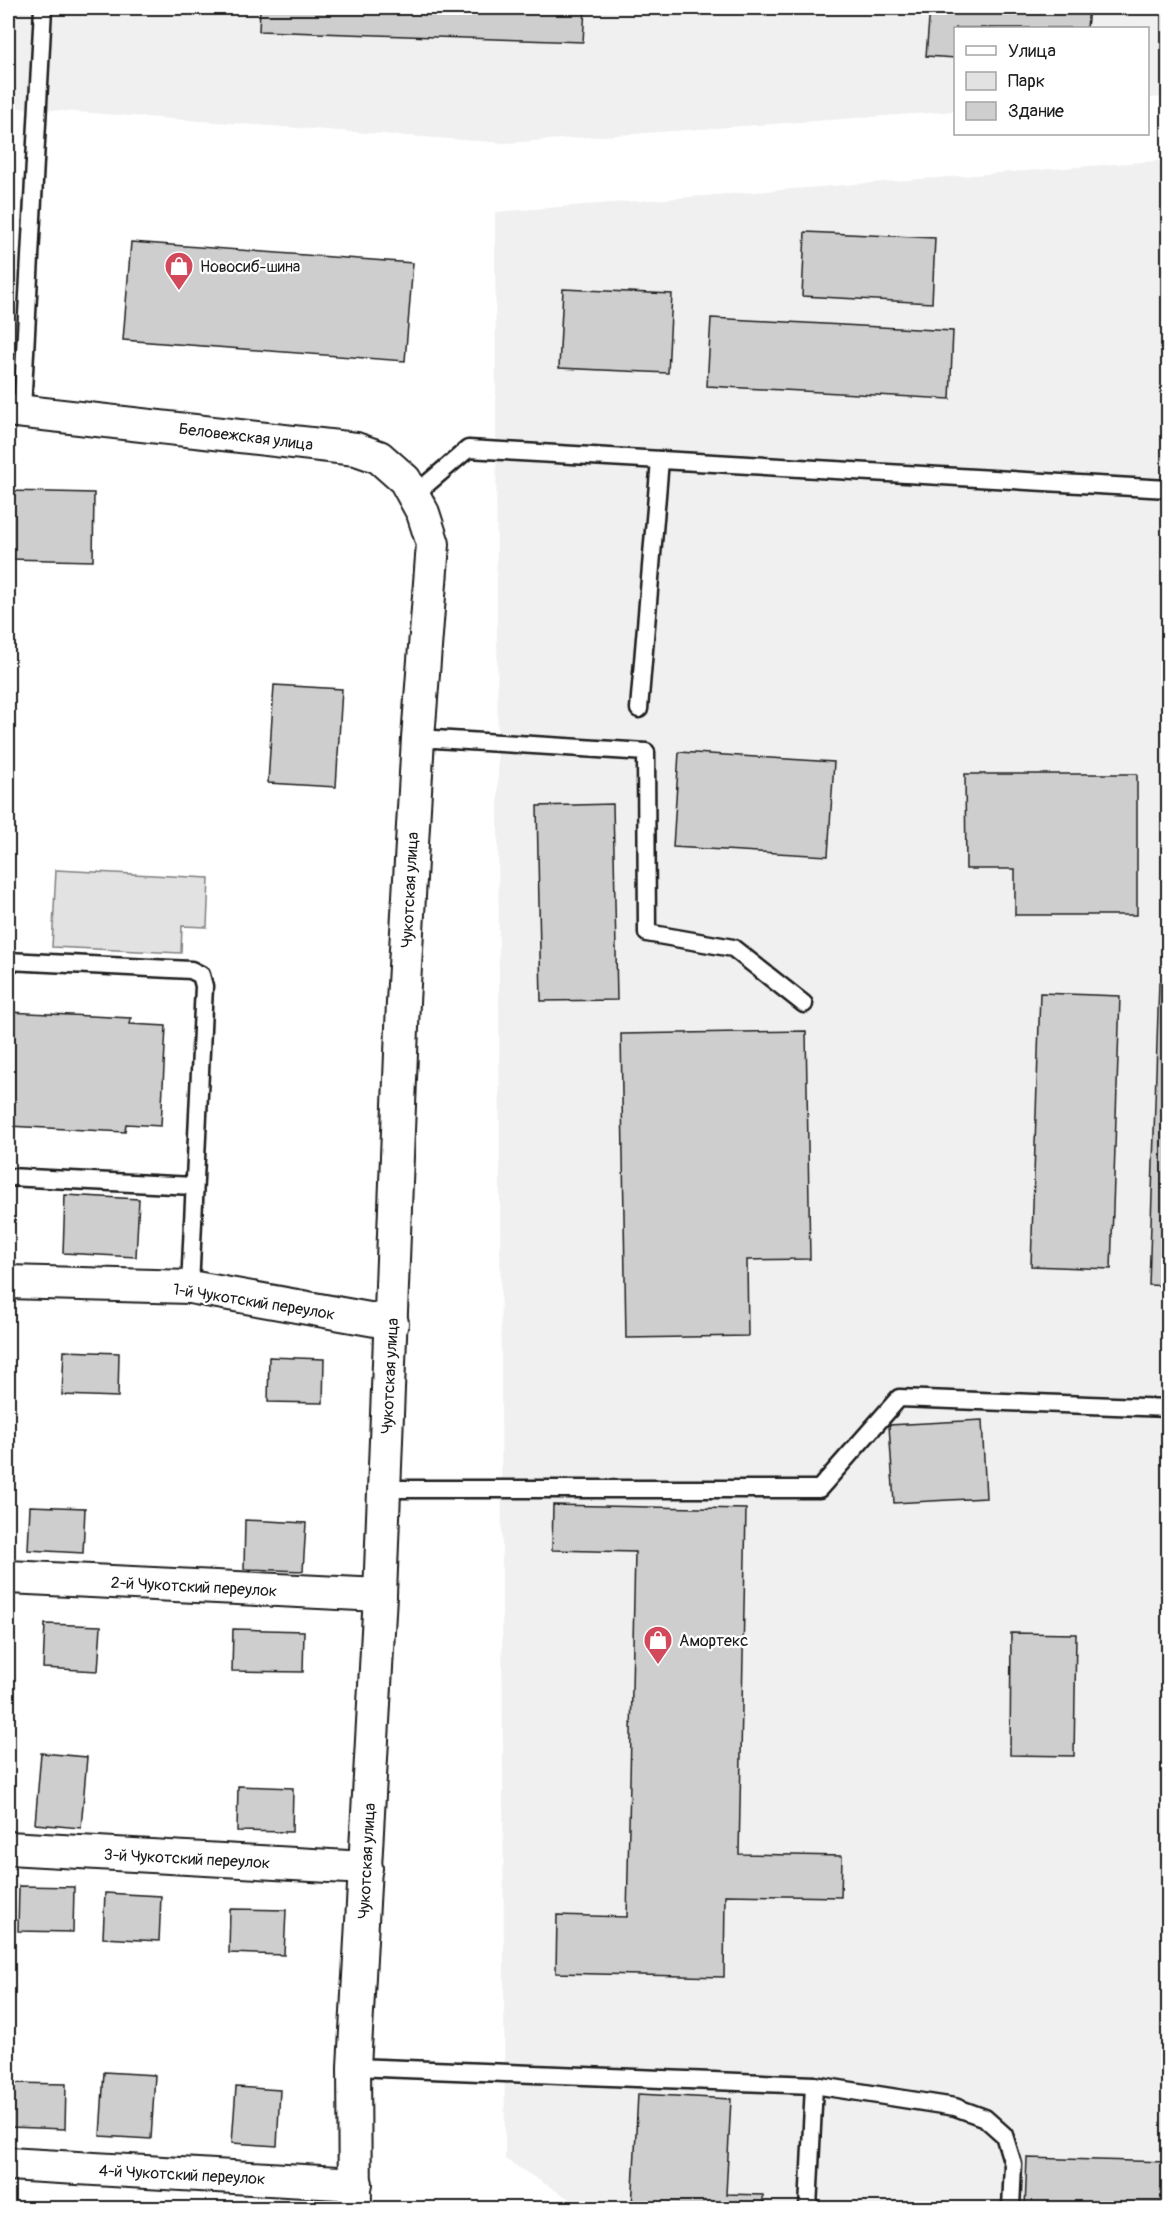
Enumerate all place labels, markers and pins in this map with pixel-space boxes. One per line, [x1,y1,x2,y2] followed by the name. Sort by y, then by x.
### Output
[163,250,195,292] shop icon: Новосиб-шина
[200,257,300,277] place label: Новосиб-шина
[642,1624,674,1666] shop icon: Амортекс
[679,1631,748,1651] place label: Амортекс

